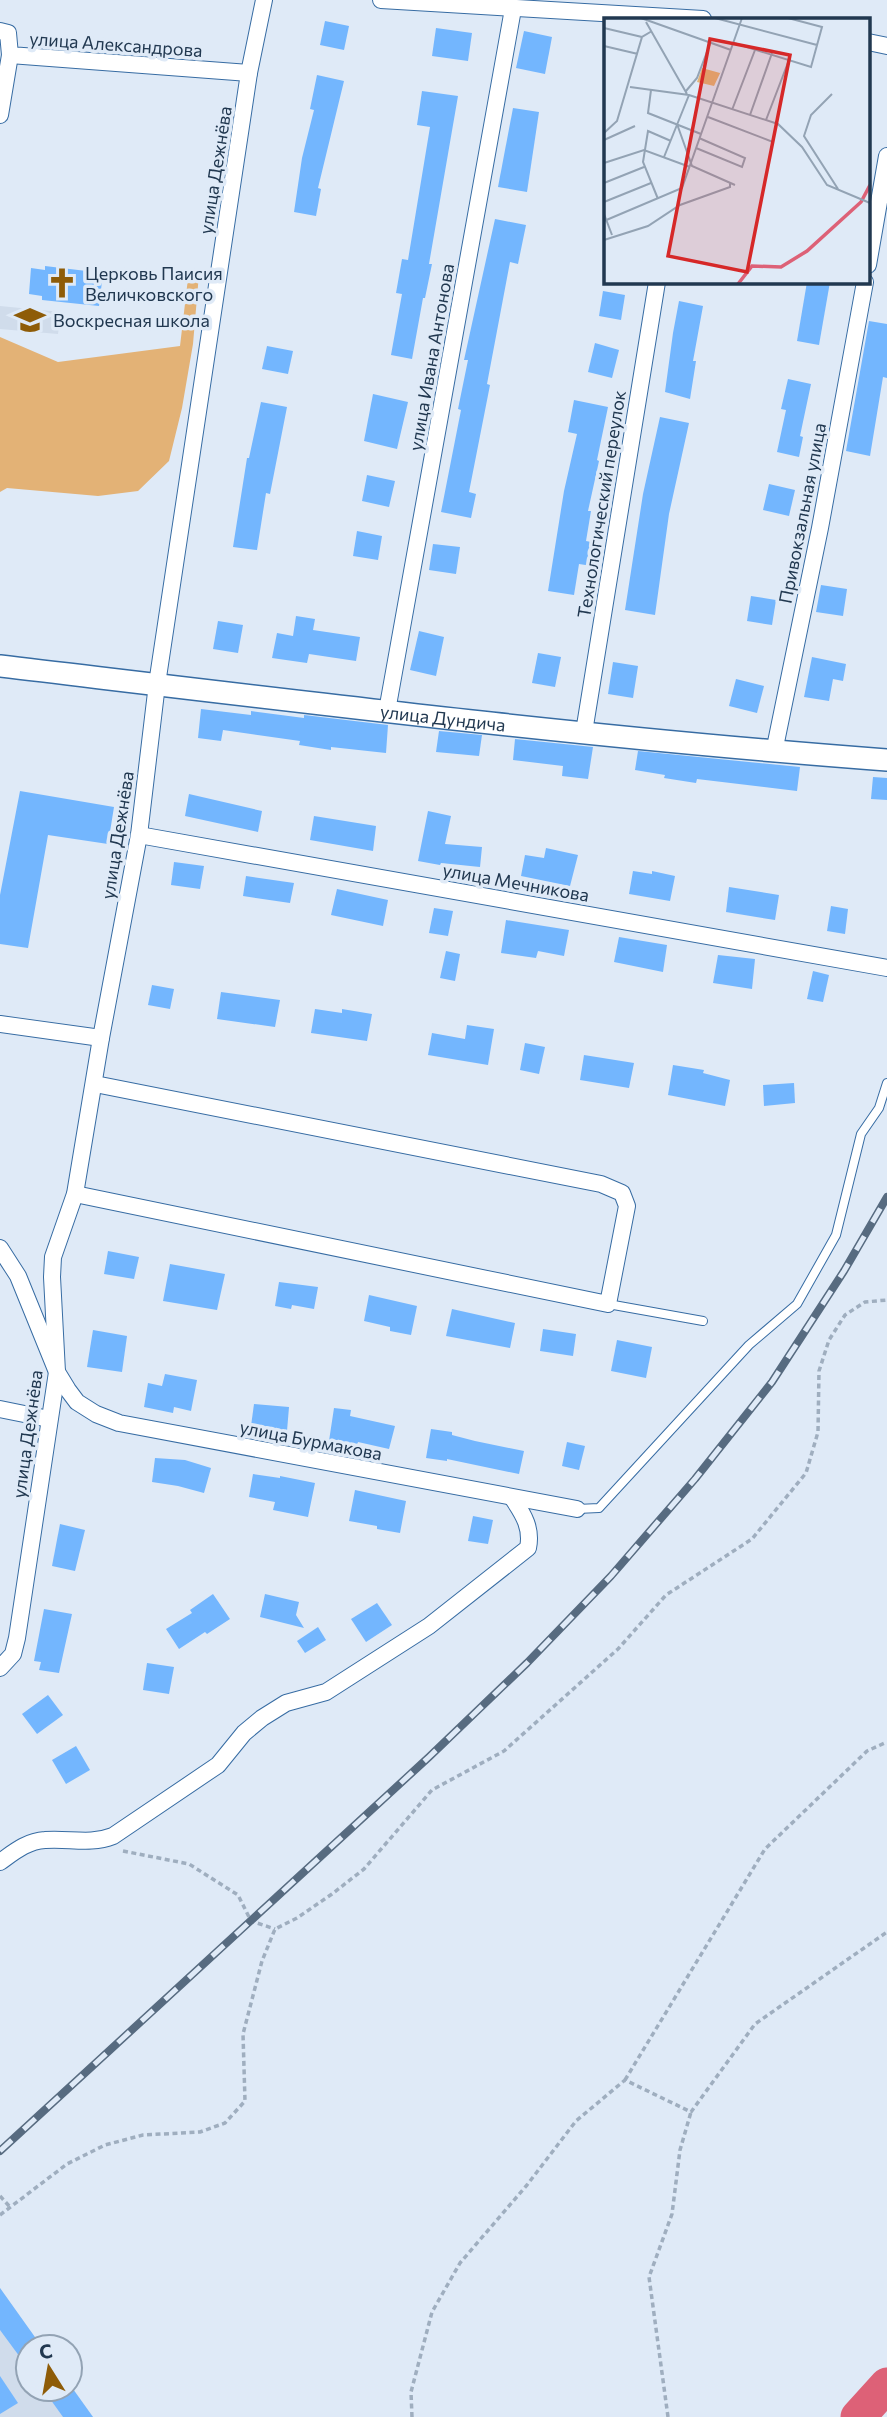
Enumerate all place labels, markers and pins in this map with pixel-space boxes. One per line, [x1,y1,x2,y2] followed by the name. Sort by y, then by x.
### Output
[85,262,223,305] place label: Церковь Паисия Величковского
[45,266,79,300] church icon: Церковь Паисия Величковского
[13,303,47,337] school or university icon: Воскресная школа
[53,309,210,331] place label: Воскресная школа

